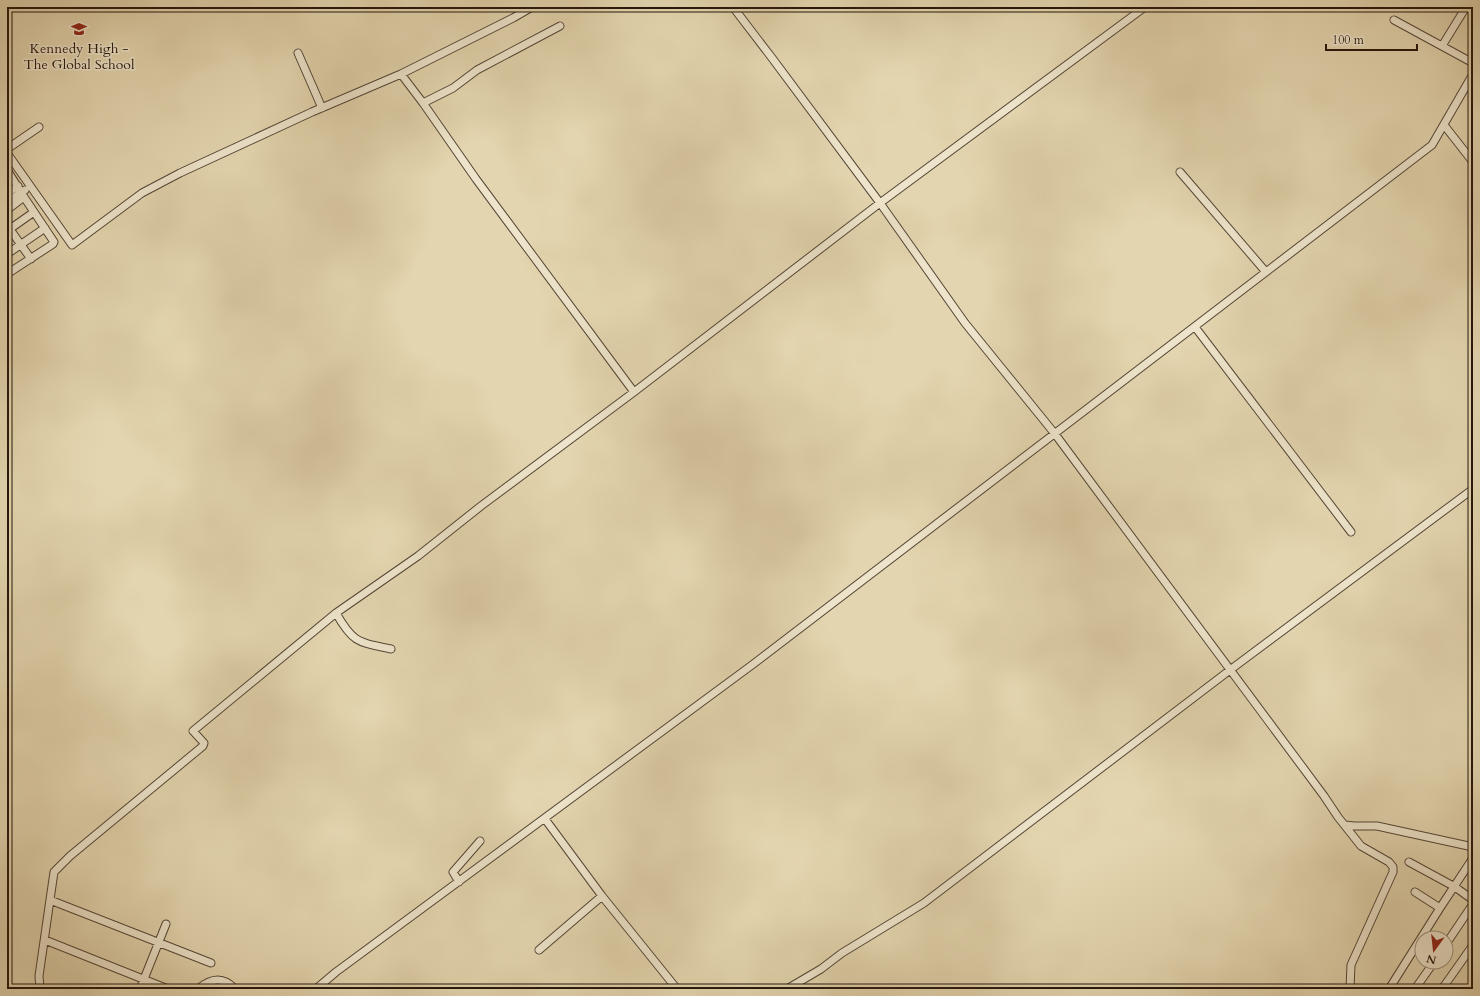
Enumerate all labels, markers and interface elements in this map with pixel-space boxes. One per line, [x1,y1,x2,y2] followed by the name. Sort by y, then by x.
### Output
[70,20,88,38] school or university icon: Kennedy High - The Global School
[1326,26,1417,52] scale bar
[1332,32,1365,48] text: 100 m
[24,39,135,74] place label: Kennedy High - The Global School
[1414,930,1454,970] north arrow
[1425,951,1438,968] text: N

